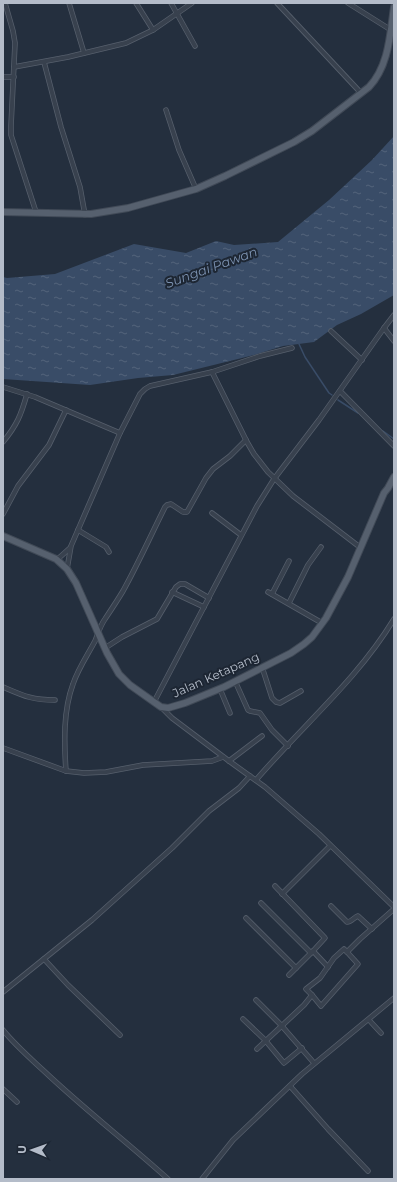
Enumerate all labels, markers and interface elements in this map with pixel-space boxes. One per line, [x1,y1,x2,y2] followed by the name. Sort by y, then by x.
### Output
[163,243,259,291] water label: Sungai Pawan
[169,649,261,701] street label: Jalan Ketapang
[12,1130,52,1170] north arrow
[15,1145,29,1154] text: U

